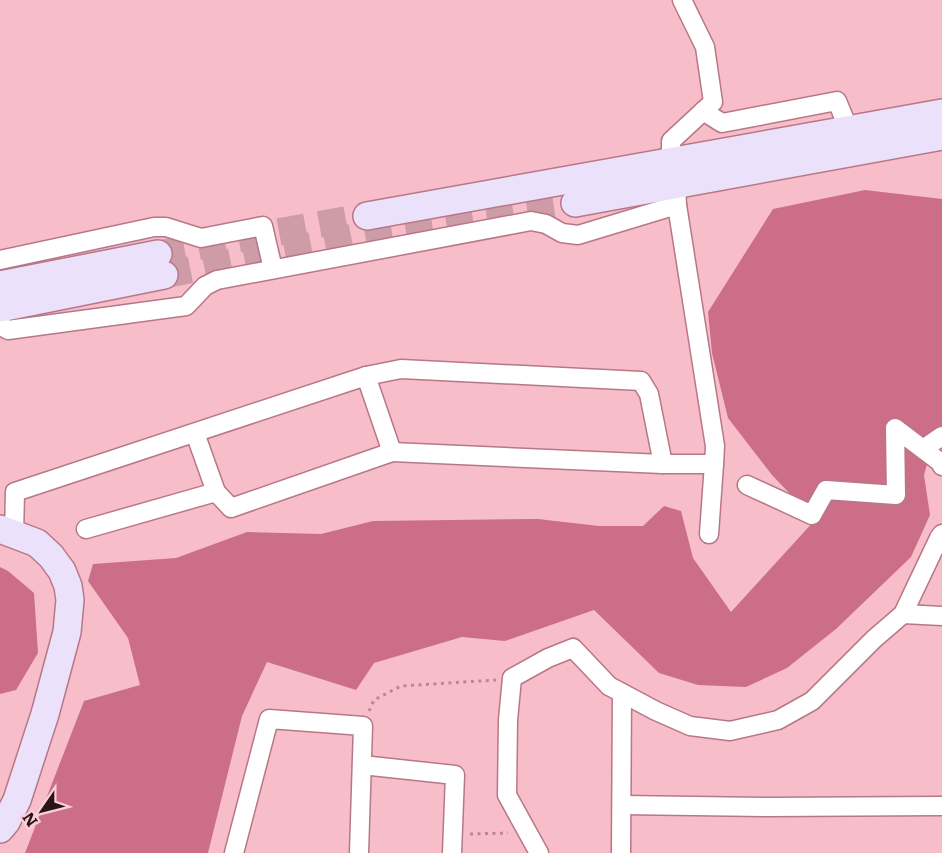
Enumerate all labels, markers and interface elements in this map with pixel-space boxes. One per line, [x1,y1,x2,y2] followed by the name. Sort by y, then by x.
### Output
[12,781,72,841] north arrow
[15,808,43,833] text: N

